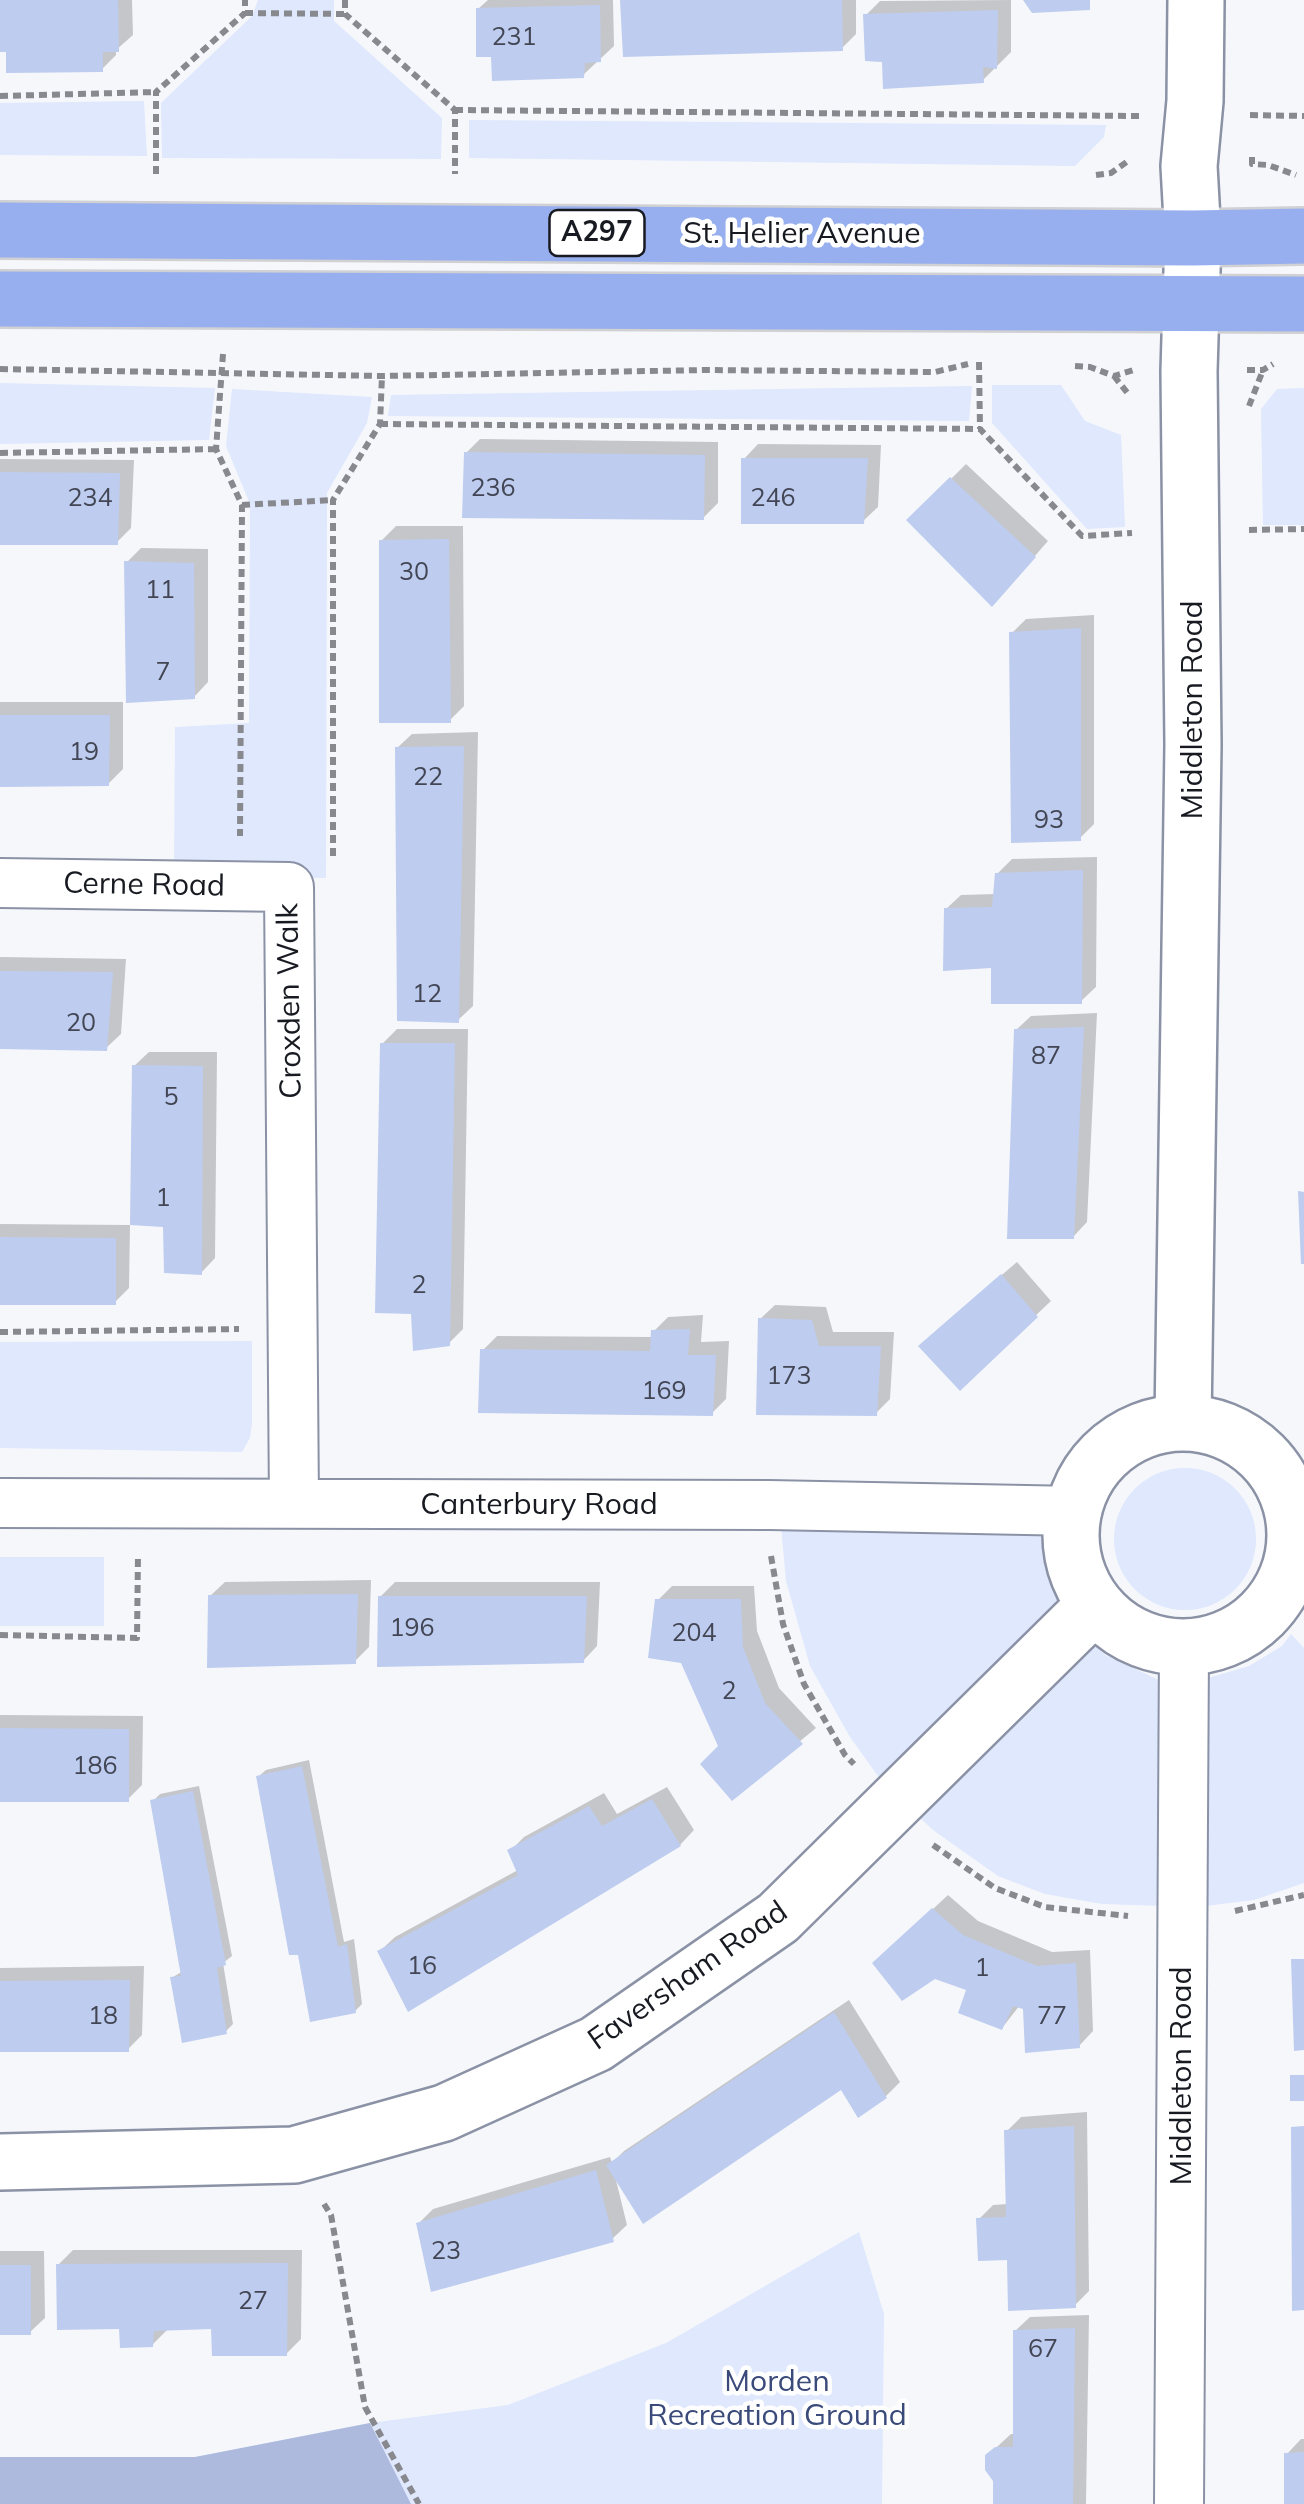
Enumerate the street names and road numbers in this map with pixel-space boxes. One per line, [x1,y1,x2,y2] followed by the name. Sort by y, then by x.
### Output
[550,210,644,256] road number: A297
[683,216,921,252] street label: St. Helier Avenue
[1175,601,1211,819] street label: Middleton Road
[63,866,225,904] street label: Cerne Road
[270,903,310,1099] street label: Croxden Walk
[420,1487,658,1523] street label: Canterbury Road
[581,1894,795,2058] street label: Faversham Road
[1164,1967,1200,2185] street label: Middleton Road

